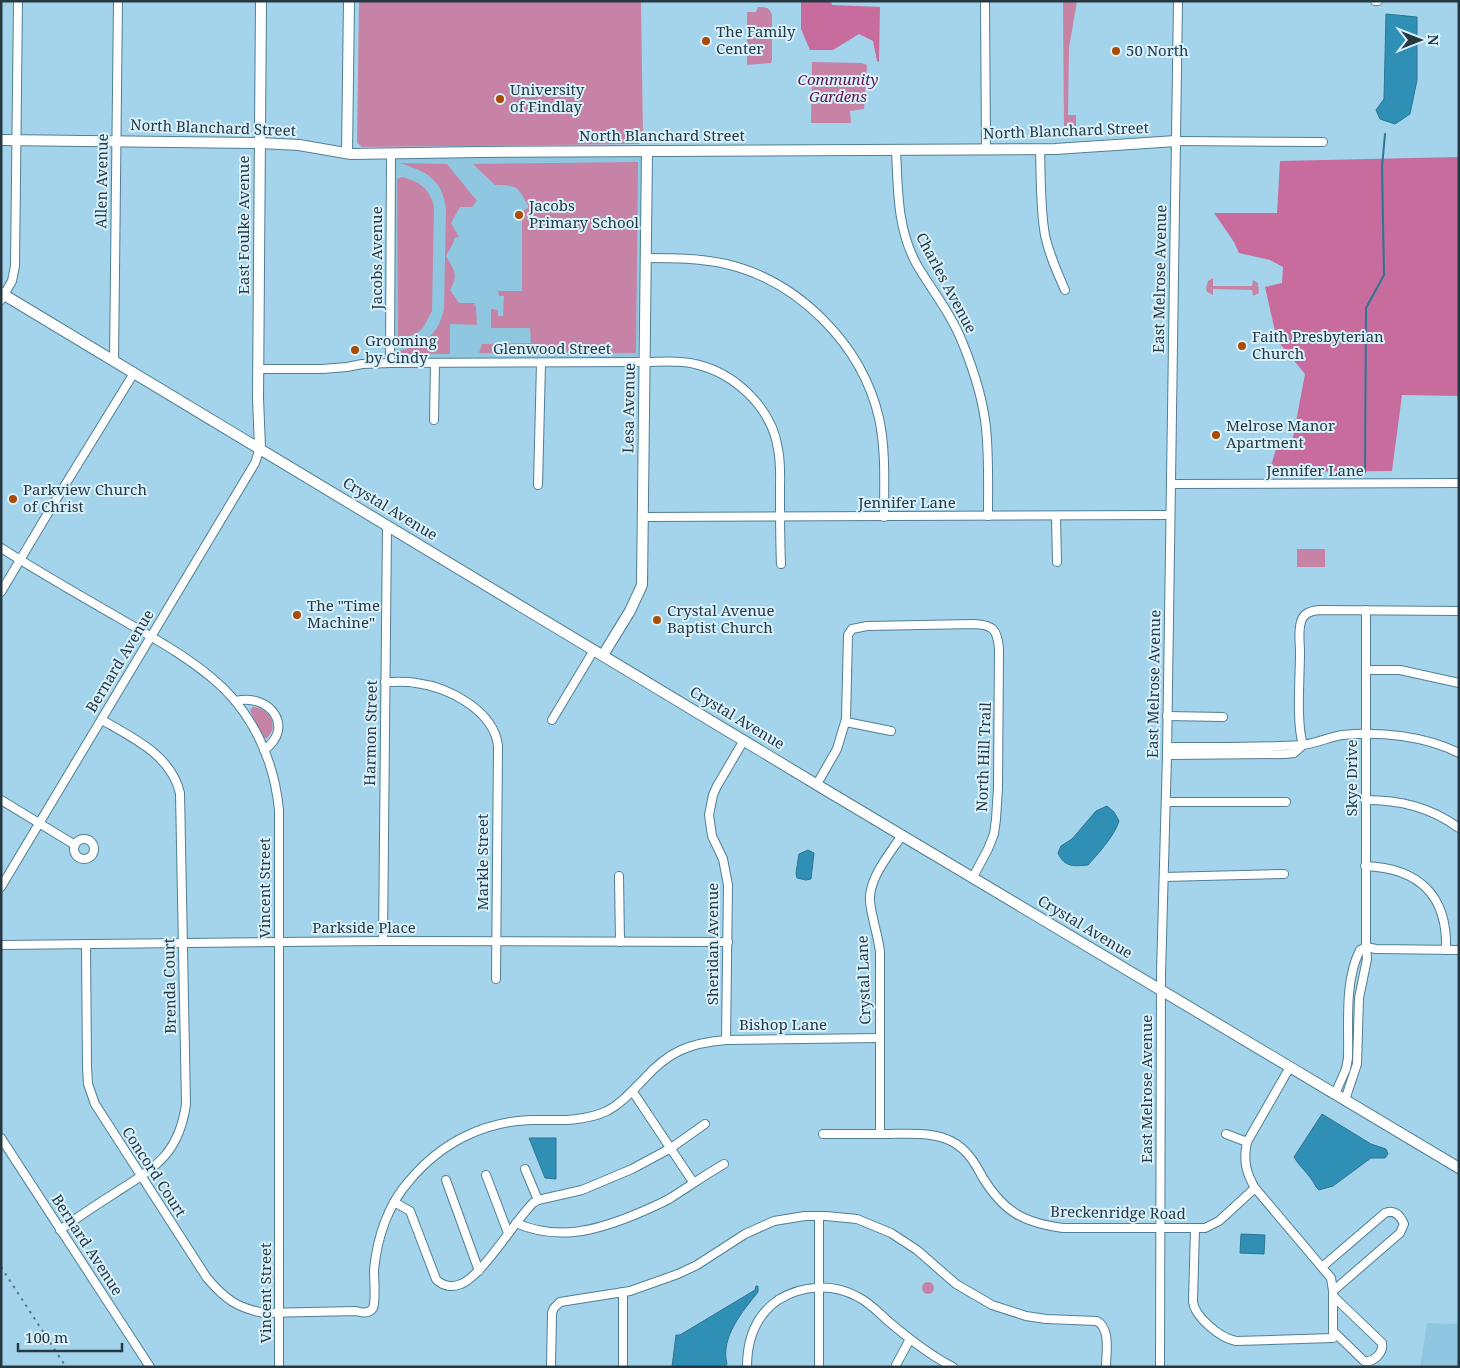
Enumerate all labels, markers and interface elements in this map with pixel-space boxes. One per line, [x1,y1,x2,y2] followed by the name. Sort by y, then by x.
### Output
[1395,15,1445,65] north arrow
[716,21,796,58] place label: The Family Center
[1424,34,1443,46] text: N
[700,35,712,47] marker: The Family Center
[1126,40,1189,60] place label: 50 North
[1110,45,1122,57] marker: 50 North
[798,69,879,106] park label: Community Gardens
[510,79,585,116] place label: University of Findlay
[494,93,506,105] marker: University of Findlay
[130,114,296,140] street label: North Blanchard Street
[983,117,1149,143] street label: North Blanchard Street
[579,125,745,145] street label: North Blanchard Street
[90,133,112,229] street label: Allen Avenue
[233,156,253,294] street label: East Foulke Avenue
[528,195,639,232] place label: Jacobs Primary School
[1148,205,1170,353] street label: East Melrose Avenue
[366,206,386,311] street label: Jacobs Avenue
[513,209,525,221] marker: Jacobs Primary School
[912,229,982,336] street label: Charles Avenue
[1252,326,1384,363] place label: Faith Presbyterian Church
[365,330,437,367] place label: Grooming by Cindy
[493,338,611,358] street label: Glenwood Street
[1236,340,1248,352] marker: Faith Presbyterian Church
[349,344,361,356] marker: Grooming by Cindy
[617,363,639,453] street label: Lesa Avenue
[1226,415,1335,452] place label: Melrose Manor Apartment
[1210,429,1222,441] marker: Melrose Manor Apartment
[1265,460,1364,480] street label: Jennifer Lane
[339,472,442,544] street label: Crystal Avenue
[23,479,147,516] place label: Parkview Church of Christ
[857,492,956,512] street label: Jennifer Lane
[7,493,19,505] marker: Parkview Church of Christ
[307,595,380,632] place label: The "Time Machine"
[667,600,774,637] place label: Crystal Avenue Baptist Church
[80,605,158,716] street label: Bernard Avenue
[291,609,303,621] marker: The "Time Machine"
[1142,610,1164,758] street label: East Melrose Avenue
[651,614,663,626] marker: Crystal Avenue Baptist Church
[359,680,381,786] street label: Harmon Street
[686,681,789,753] street label: Crystal Avenue
[971,701,995,812] street label: North Hill Trail
[1341,740,1361,816] street label: Skye Drive
[472,814,492,910] street label: Markle Street
[254,838,274,938] street label: Vincent Street
[702,883,722,1005] street label: Sheridan Avenue
[1034,890,1137,962] street label: Crystal Avenue
[312,917,416,937] street label: Parkside Place
[851,935,875,1025] street label: Crystal Lane
[158,938,180,1034] street label: Brenda Court
[739,1014,827,1034] street label: Bishop Lane
[1136,1015,1156,1163] street label: East Melrose Avenue
[118,1123,191,1220] street label: Concord Court
[48,1190,128,1299] street label: Bernard Avenue
[1050,1201,1186,1223] street label: Breckenridge Road
[255,1243,275,1343] street label: Vincent Street
[18,1320,121,1352] scale bar
[25,1327,68,1347] text: 100 m

